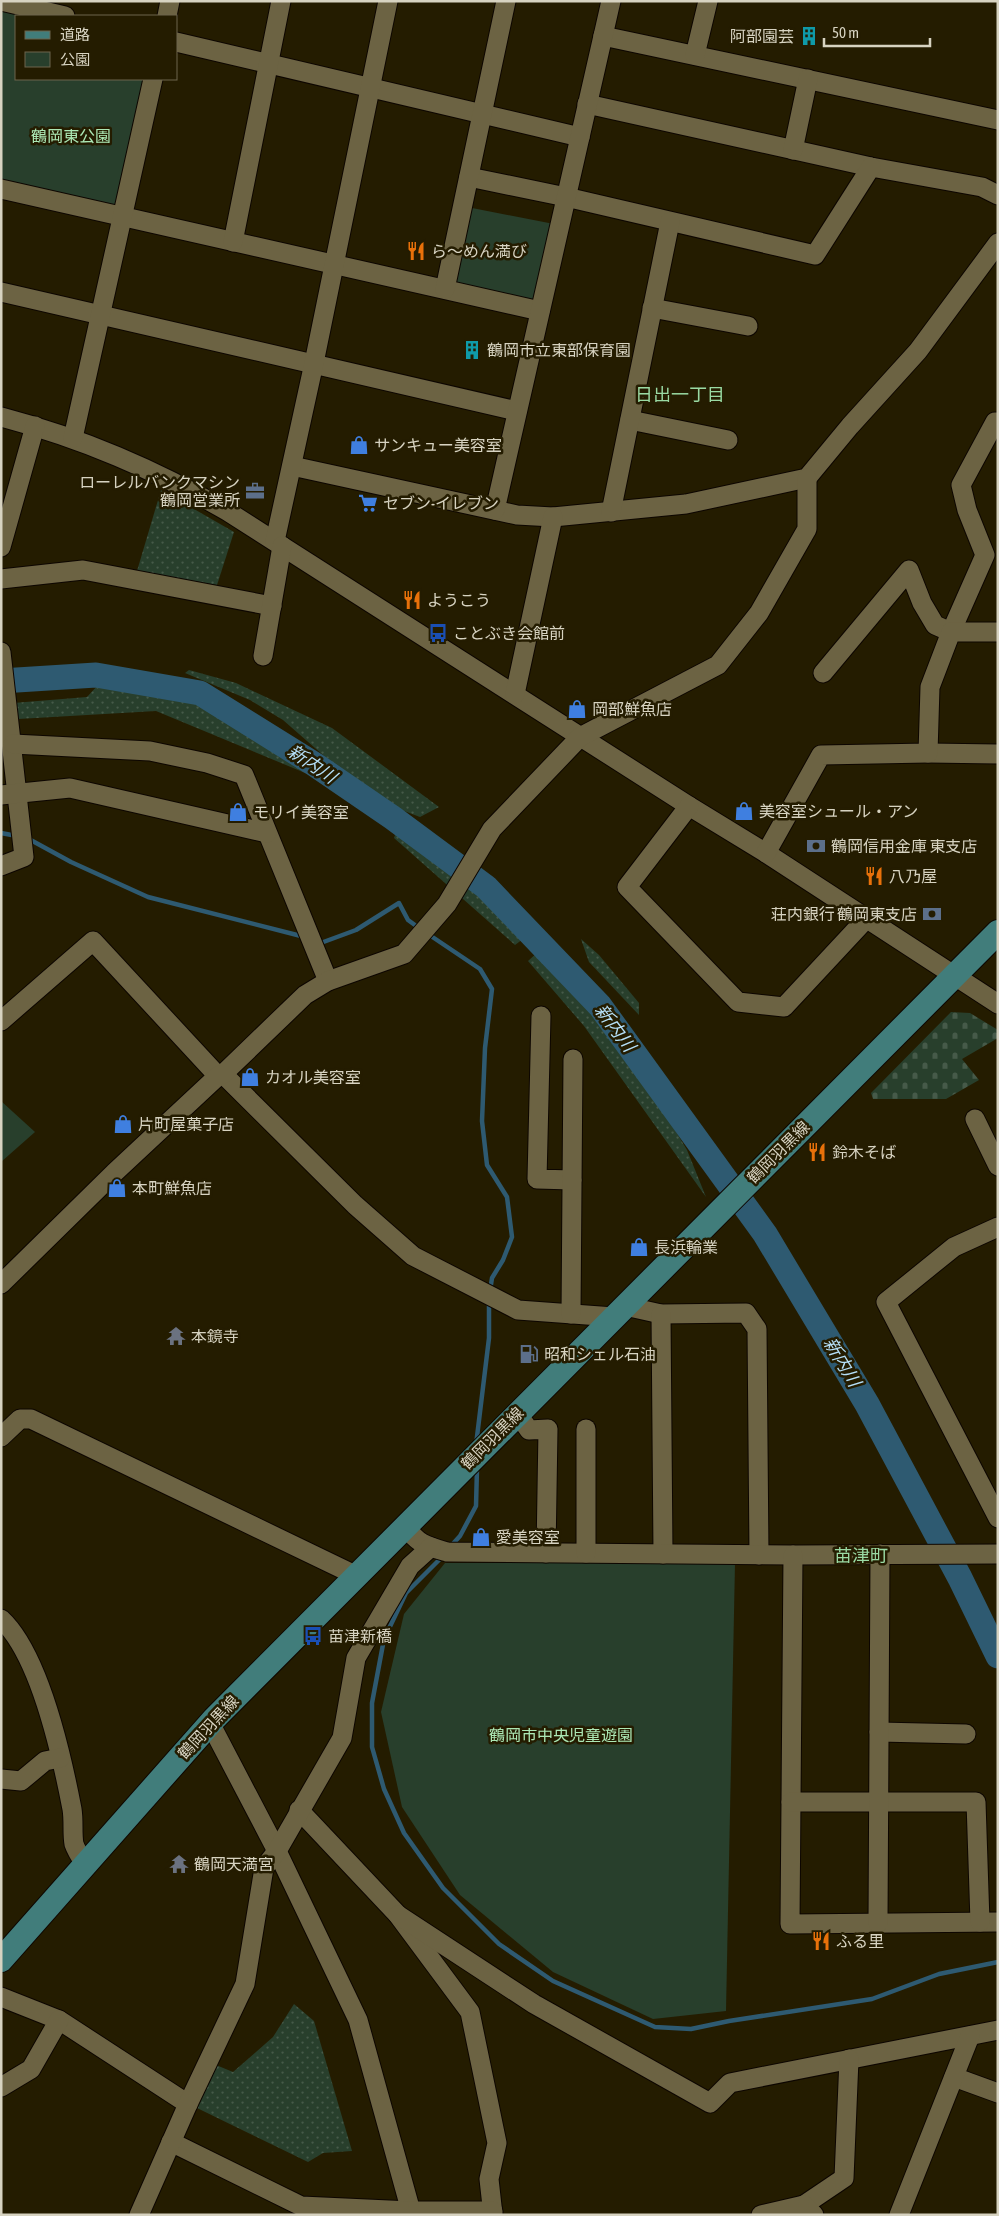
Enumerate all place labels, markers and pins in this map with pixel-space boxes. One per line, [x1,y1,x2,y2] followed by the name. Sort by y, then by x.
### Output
[798,25,820,47] building icon: 阿部園芸
[730,27,794,45] place label: 阿部園芸
[405,240,427,262] restaurant icon: ら～めん満び
[431,242,527,260] place label: ら～めん満び
[461,339,483,361] building icon: 鶴岡市立東部保育園
[487,341,631,359] place label: 鶴岡市立東部保育園
[348,434,370,456] shop icon: サンキュー美容室
[374,436,502,454] place label: サンキュー美容室
[79,473,240,509] place label: ローレルバンクマシン 鶴岡営業所
[244,480,266,502] office icon: ローレルバンクマシン 鶴岡営業所
[357,492,379,514] supermarket icon: セブン-イレブン
[383,494,499,512] place label: セブン-イレブン
[401,589,423,611] restaurant icon: ようこう
[427,591,491,609] place label: ようこう
[427,622,449,644] bus stop icon: ことぶき会館前
[453,624,565,642] place label: ことぶき会館前
[566,698,588,720] shop icon: 岡部鮮魚店
[592,700,672,718] place label: 岡部鮮魚店
[733,800,755,822] shop icon: 美容室シュール・アン
[227,801,249,823] shop icon: モリイ美容室
[759,802,918,820] place label: 美容室シュール・アン
[253,803,349,821] place label: モリイ美容室
[805,835,827,857] bank icon: 鶴岡信用金庫 東支店
[831,837,977,855] place label: 鶴岡信用金庫 東支店
[863,865,885,887] restaurant icon: 八乃屋
[889,867,937,885] place label: 八乃屋
[921,903,943,925] bank icon: 荘内銀行 鶴岡東支店
[771,905,917,923] place label: 荘内銀行 鶴岡東支店
[239,1066,261,1088] shop icon: カオル美容室
[265,1068,361,1086] place label: カオル美容室
[112,1113,134,1135] shop icon: 片町屋菓子店
[138,1115,234,1133] place label: 片町屋菓子店
[806,1141,828,1163] restaurant icon: 鈴木そば
[832,1143,896,1161] place label: 鈴木そば
[106,1177,128,1199] shop icon: 本町鮮魚店
[132,1179,212,1197] place label: 本町鮮魚店
[628,1236,650,1258] shop icon: 長浜輪業
[654,1238,718,1256] place label: 長浜輪業
[165,1325,187,1347] temple icon: 本鏡寺
[191,1327,239,1345] place label: 本鏡寺
[518,1343,540,1365] fuel station icon: 昭和シェル石油
[544,1345,656,1363] place label: 昭和シェル石油
[470,1526,492,1548] shop icon: 愛美容室
[496,1528,560,1546] place label: 愛美容室
[302,1625,324,1647] bus stop icon: 苗津新橋
[328,1627,392,1645] place label: 苗津新橋
[168,1853,190,1875] temple icon: 鶴岡天満宮
[194,1855,274,1873] place label: 鶴岡天満宮
[810,1930,832,1952] restaurant icon: ふる里
[836,1932,884,1950] place label: ふる里

